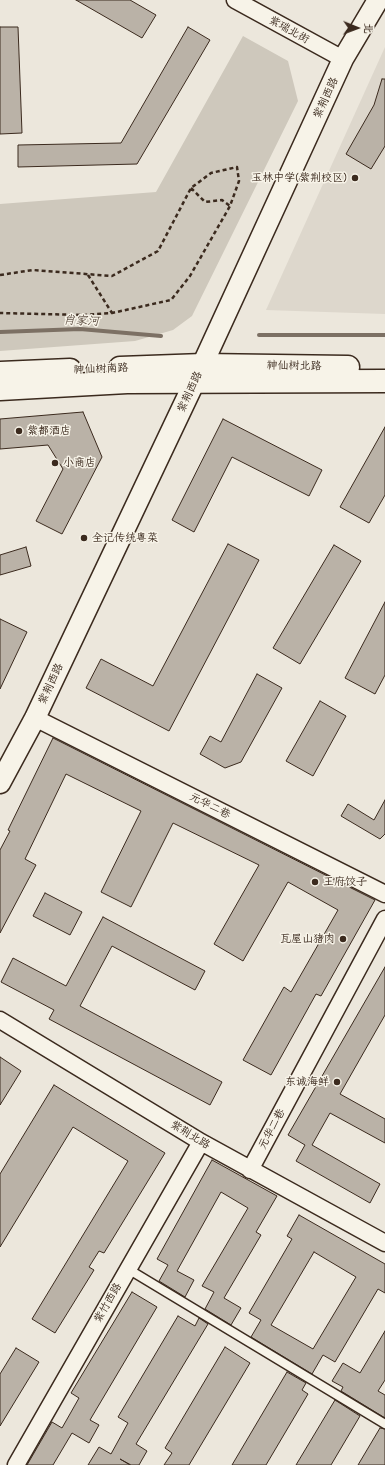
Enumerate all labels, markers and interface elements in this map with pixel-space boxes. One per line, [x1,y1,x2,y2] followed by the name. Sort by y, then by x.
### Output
[337,8,377,48] north arrow
[267,14,311,46] street label: 紫瑞北街
[362,23,376,34] text: 北
[311,75,341,121] street label: 紫荆西路
[251,171,347,185] place label: 玉林中学(紫荆校区)
[350,173,360,183] marker: 玉林中学(紫荆校区)
[63,313,99,329] water label: 肖家河
[266,359,322,373] street label: 神仙树北路
[73,361,129,377] street label: 神仙树南路
[175,369,205,415] street label: 紫荆西路
[27,424,71,438] place label: 紫都酒店
[14,426,24,436] marker: 紫都酒店
[63,456,96,470] place label: 小商店
[50,458,60,468] marker: 小商店
[92,531,158,545] place label: 全记传统粤菜
[79,533,89,543] marker: 全记传统粤菜
[36,661,66,707] street label: 紫荆西路
[187,790,233,822] street label: 元华二巷
[323,875,367,889] place label: 王府饺子
[310,877,320,887] marker: 王府饺子
[280,932,335,946] place label: 瓦屋山猪肉
[338,934,348,944] marker: 瓦屋山猪肉
[285,1075,329,1089] place label: 东诚海鲜
[332,1077,342,1087] marker: 东诚海鲜
[256,1106,288,1152] street label: 元华二巷
[168,1118,212,1152] street label: 紫荆北路
[91,1281,125,1325] street label: 紫竹西路

